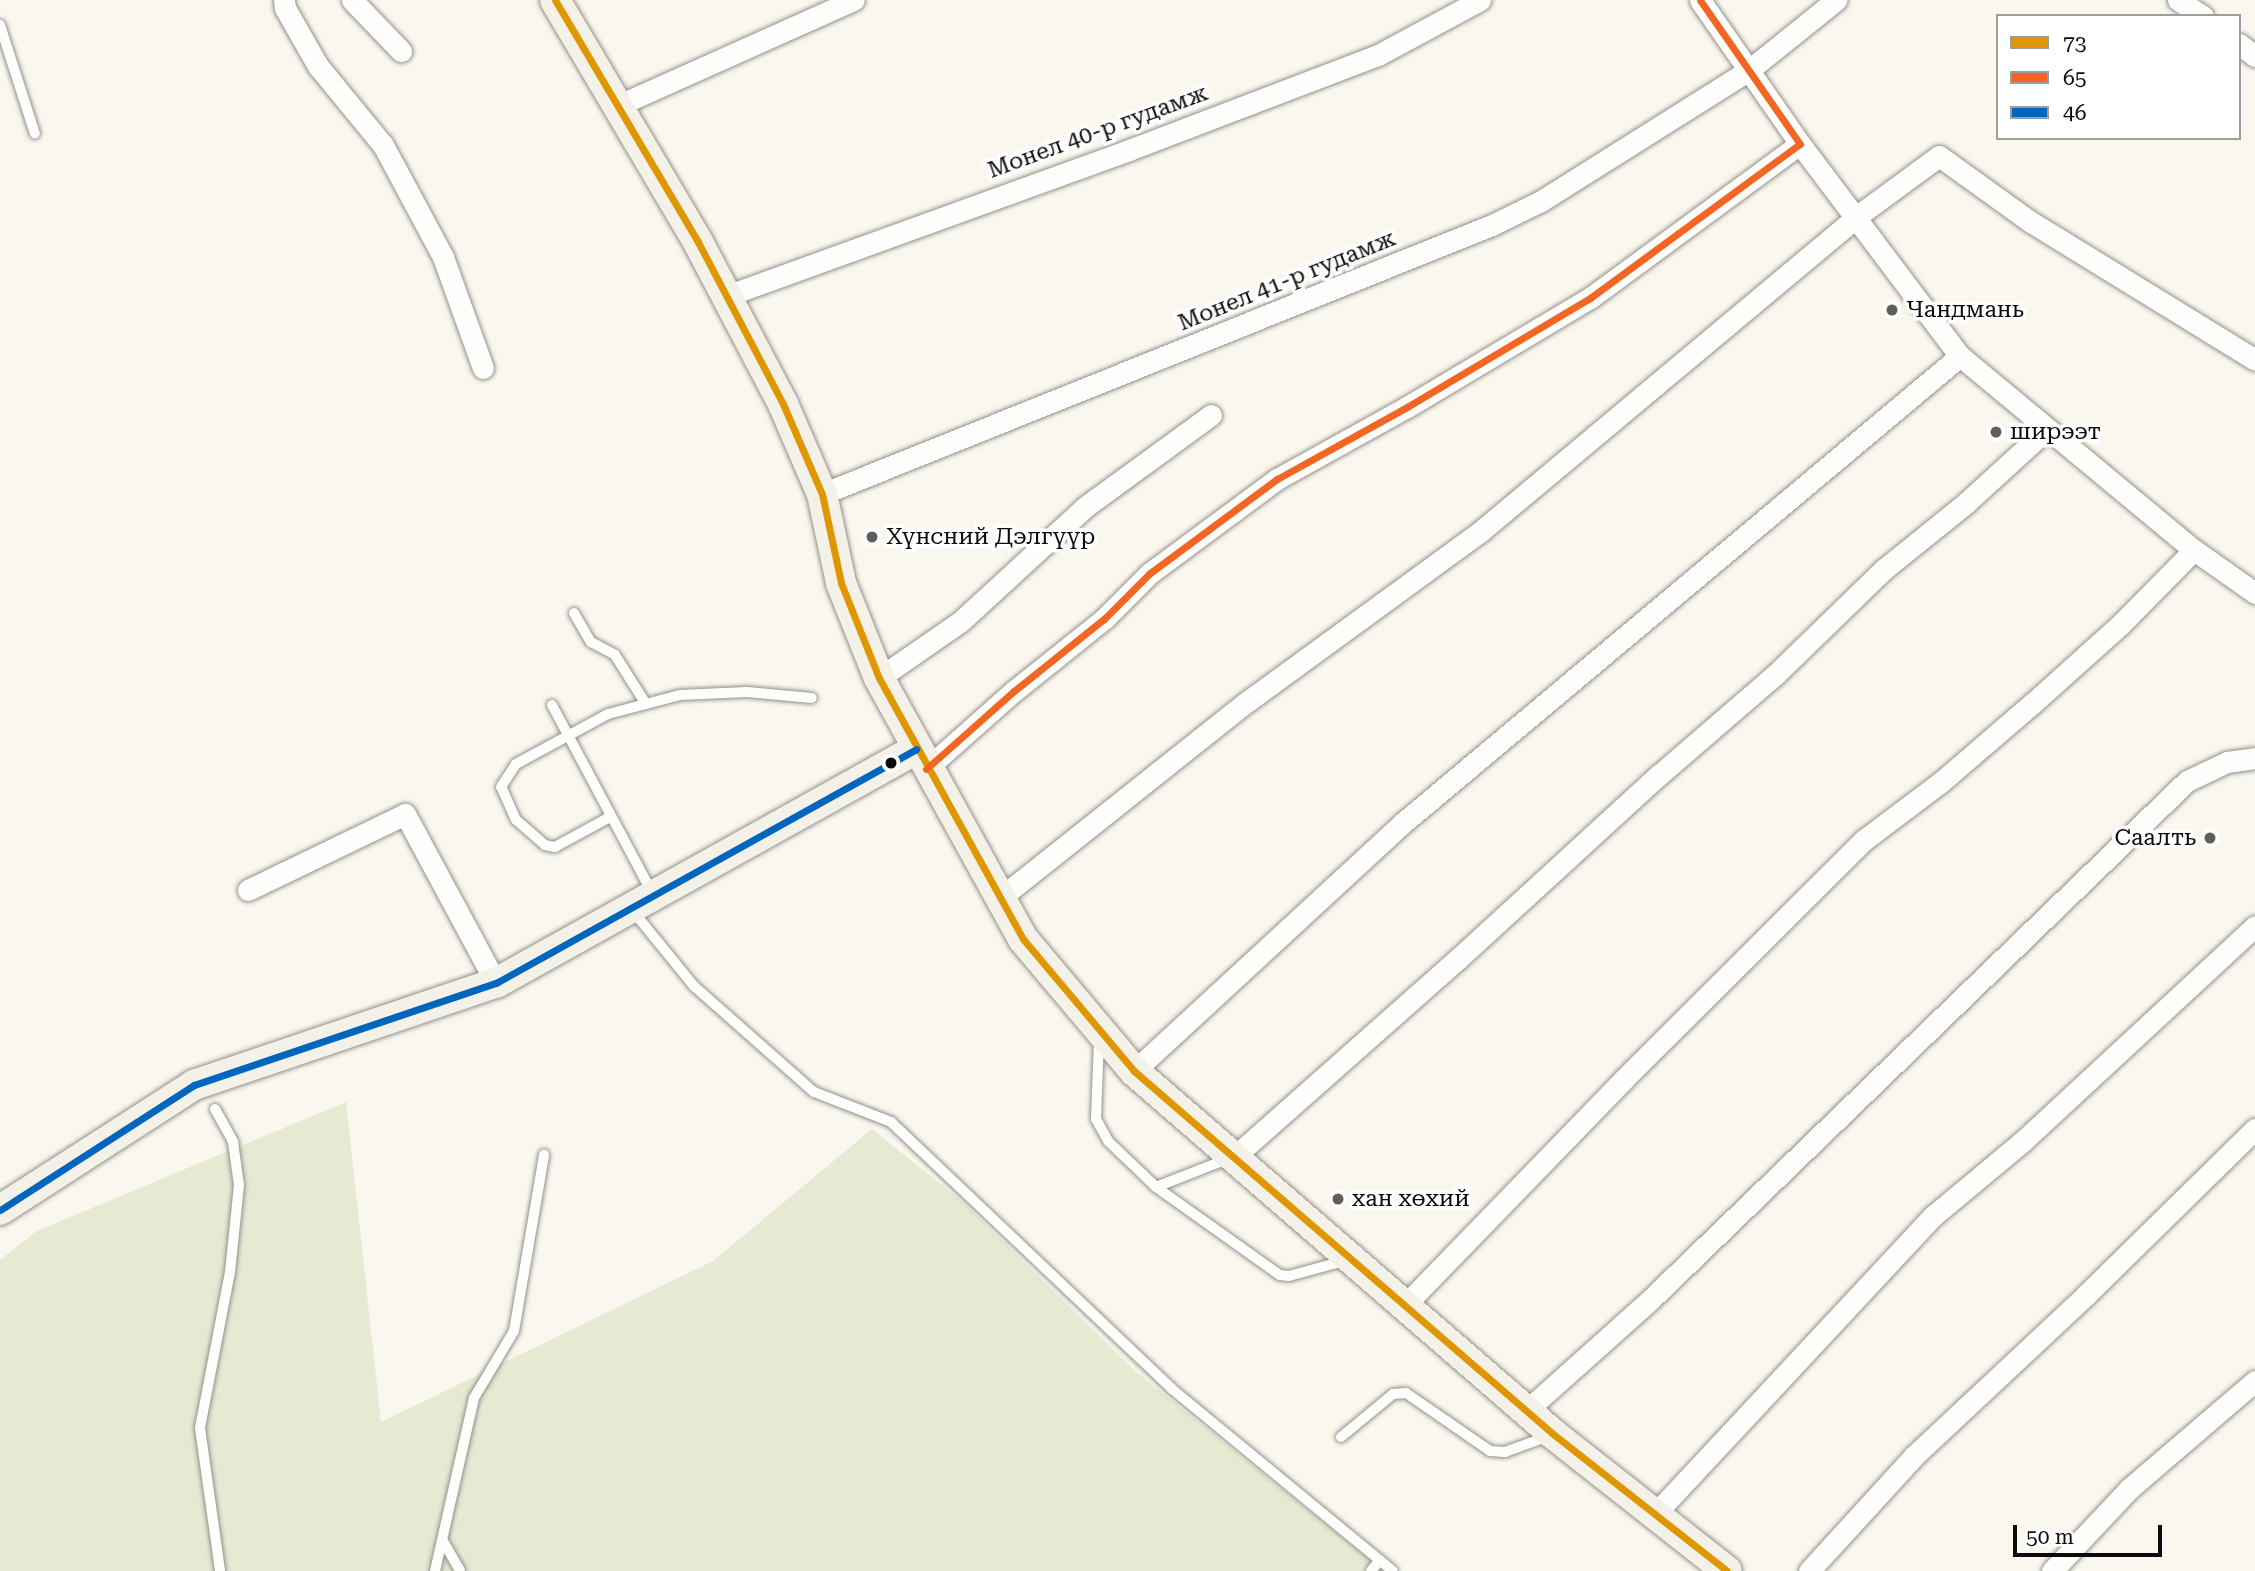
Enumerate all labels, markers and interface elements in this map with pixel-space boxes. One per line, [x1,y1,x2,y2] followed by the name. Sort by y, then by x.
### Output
[1996,14,2241,140] legend
[2063,31,2087,55] text: 73
[2063,66,2087,90] text: 65
[984,79,1212,185] street label: Монел 40-р гудамж
[2063,101,2087,125] text: 46
[1174,225,1400,337] street label: Монел 41-р гудамж
[1906,296,2024,324] place label: Чандмань
[1884,302,1900,318] marker: Чандмань
[2010,418,2101,446] place label: ширээт
[1988,424,2004,440] marker: ширээт
[886,523,1095,551] place label: Хүнсний Дэлгүүр
[864,529,880,545] marker: Хүнсний Дэлгүүр
[884,756,898,770] unlabelled marker
[2115,824,2196,852] place label: Саалть
[2202,830,2218,846] marker: Саалть
[1352,1185,1470,1213] place label: хан хөхий
[1330,1191,1346,1207] marker: хан хөхий
[2017,1512,2166,1556] scale bar
[2026,1525,2074,1549] text: 50 m

